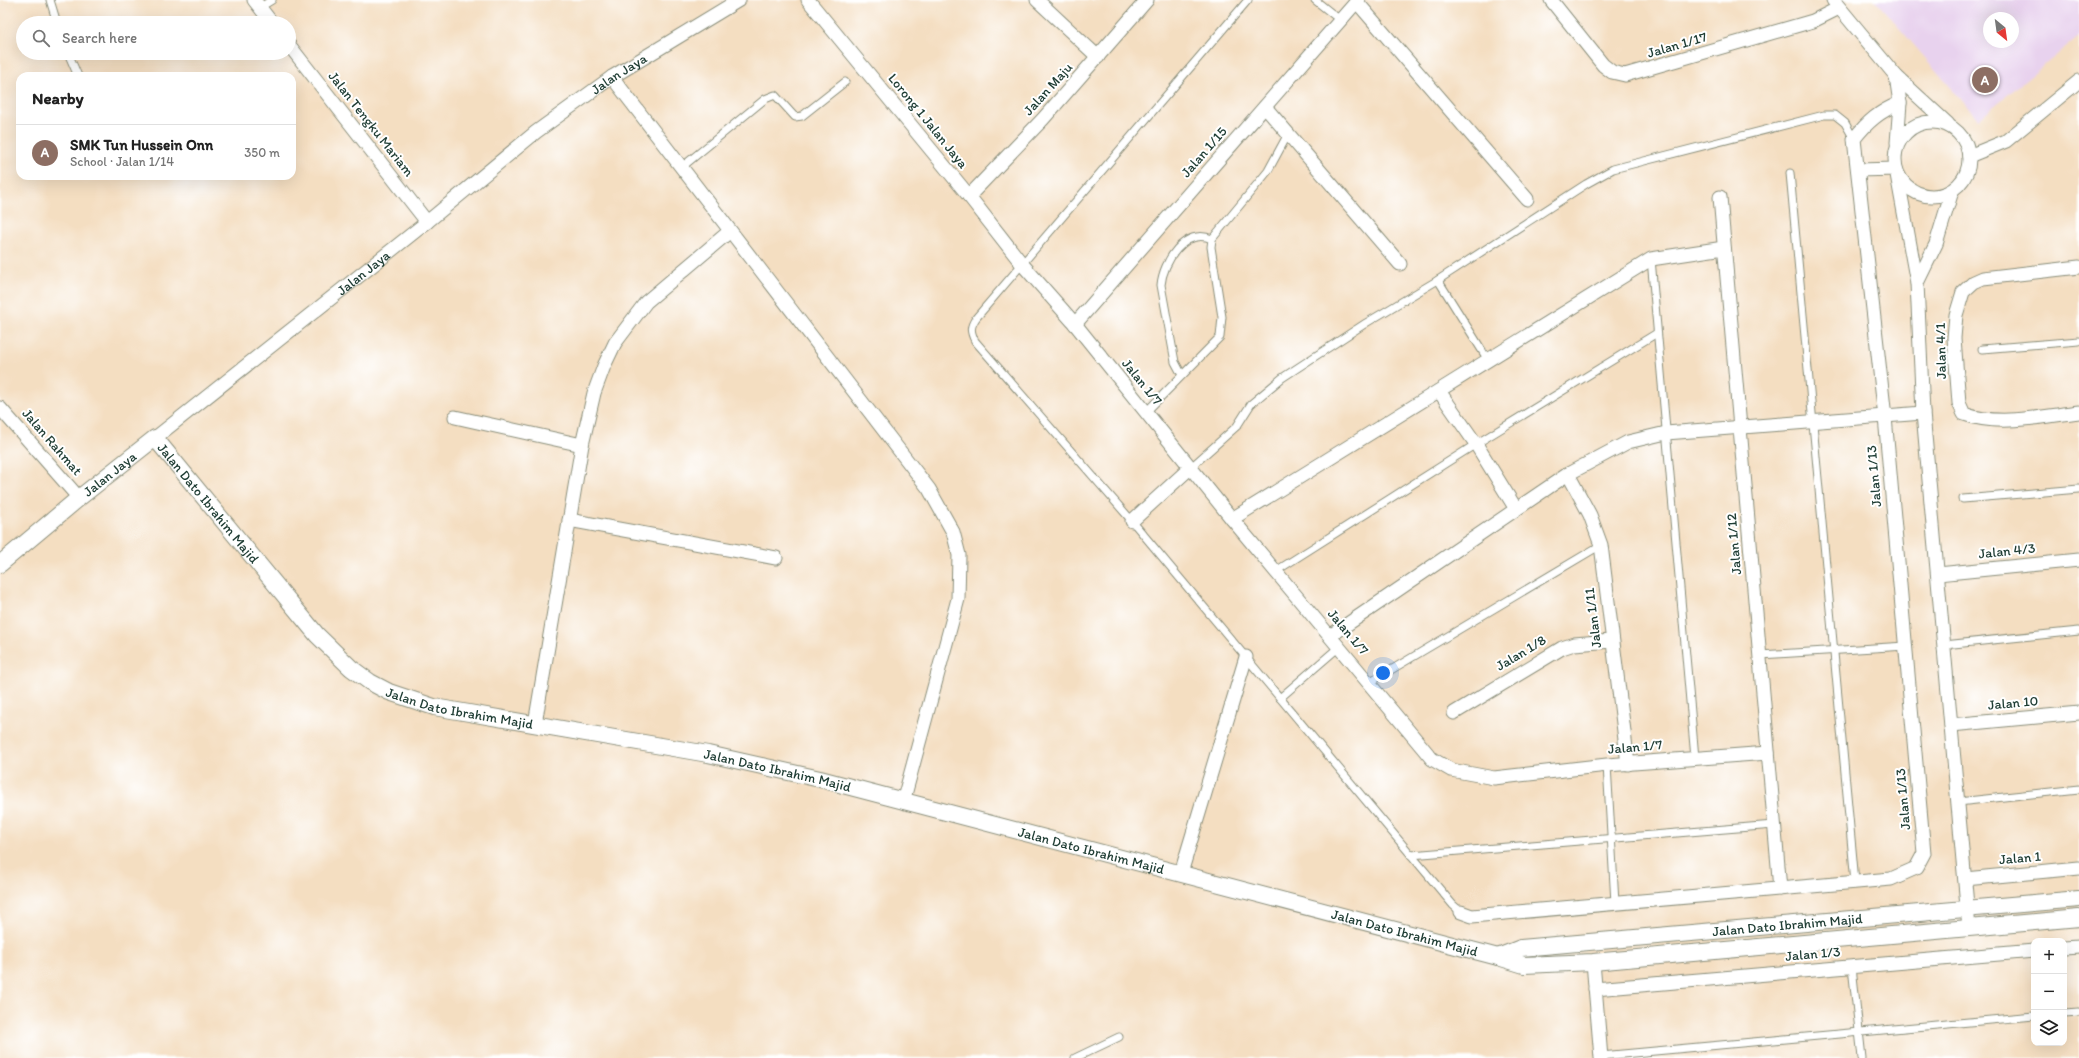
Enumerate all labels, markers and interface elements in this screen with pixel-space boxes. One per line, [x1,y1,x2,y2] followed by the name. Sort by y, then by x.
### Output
[1983,12,2019,48] north arrow
[16,16,296,60] search box
[30,27,52,49] icon: search
[1645,28,1709,62] street label: Jalan 1/17
[62,29,137,47] text: Search here
[588,49,650,98] street label: Jalan Jaya
[1020,59,1076,119] street label: Jalan Maju
[1972,65,1998,95] pin: A
[325,68,418,180] street label: Jalan Tengku Mariam
[884,70,972,172] street label: Lorong 1 Jalan Jaya
[32,88,84,108] text: Nearby
[1177,123,1231,181] street label: Jalan 1/15
[70,136,213,154] text: SMK Tun Hussein Onn
[41,145,49,160] text: A
[244,145,280,160] text: 350 m
[70,154,174,169] text: School · Jalan 1/14
[333,246,394,299] street label: Jalan Jaya
[1932,322,1950,379] street label: Jalan 4/1
[1118,355,1166,409] street label: Jalan 1/7
[18,405,86,479] street label: Jalan Rahmat
[154,439,263,567] street label: Jalan Dato Ibrahim Majid
[1863,444,1885,508] street label: Jalan 1/13
[80,447,140,500] street label: Jalan Jaya
[1723,512,1745,575] street label: Jalan 1/12
[1978,540,2037,562] street label: Jalan 4/3
[1581,586,1605,649] street label: Jalan 1/11
[1324,606,1372,658] street label: Jalan 1/7
[1493,631,1549,675] street label: Jalan 1/8
[1373,663,1393,683] your location
[384,683,535,732] street label: Jalan Dato Ibrahim Majid
[1987,692,2039,714] street label: Jalan 10
[1607,736,1663,758] street label: Jalan 1/7
[703,745,853,795] street label: Jalan Dato Ibrahim Majid
[1892,767,1914,831] street label: Jalan 1/13
[1016,823,1167,878] street label: Jalan Dato Ibrahim Majid
[1998,848,2042,868] street label: Jalan 1
[1330,905,1480,960] street label: Jalan Dato Ibrahim Majid
[1711,910,1863,940] street label: Jalan Dato Ibrahim Majid
[2031,938,2067,1046] map controls
[2031,938,2067,974] button: +
[1785,943,1842,965] street label: Jalan 1/3
[2031,974,2067,1010] button: −
[2031,1010,2067,1046] button: layers

